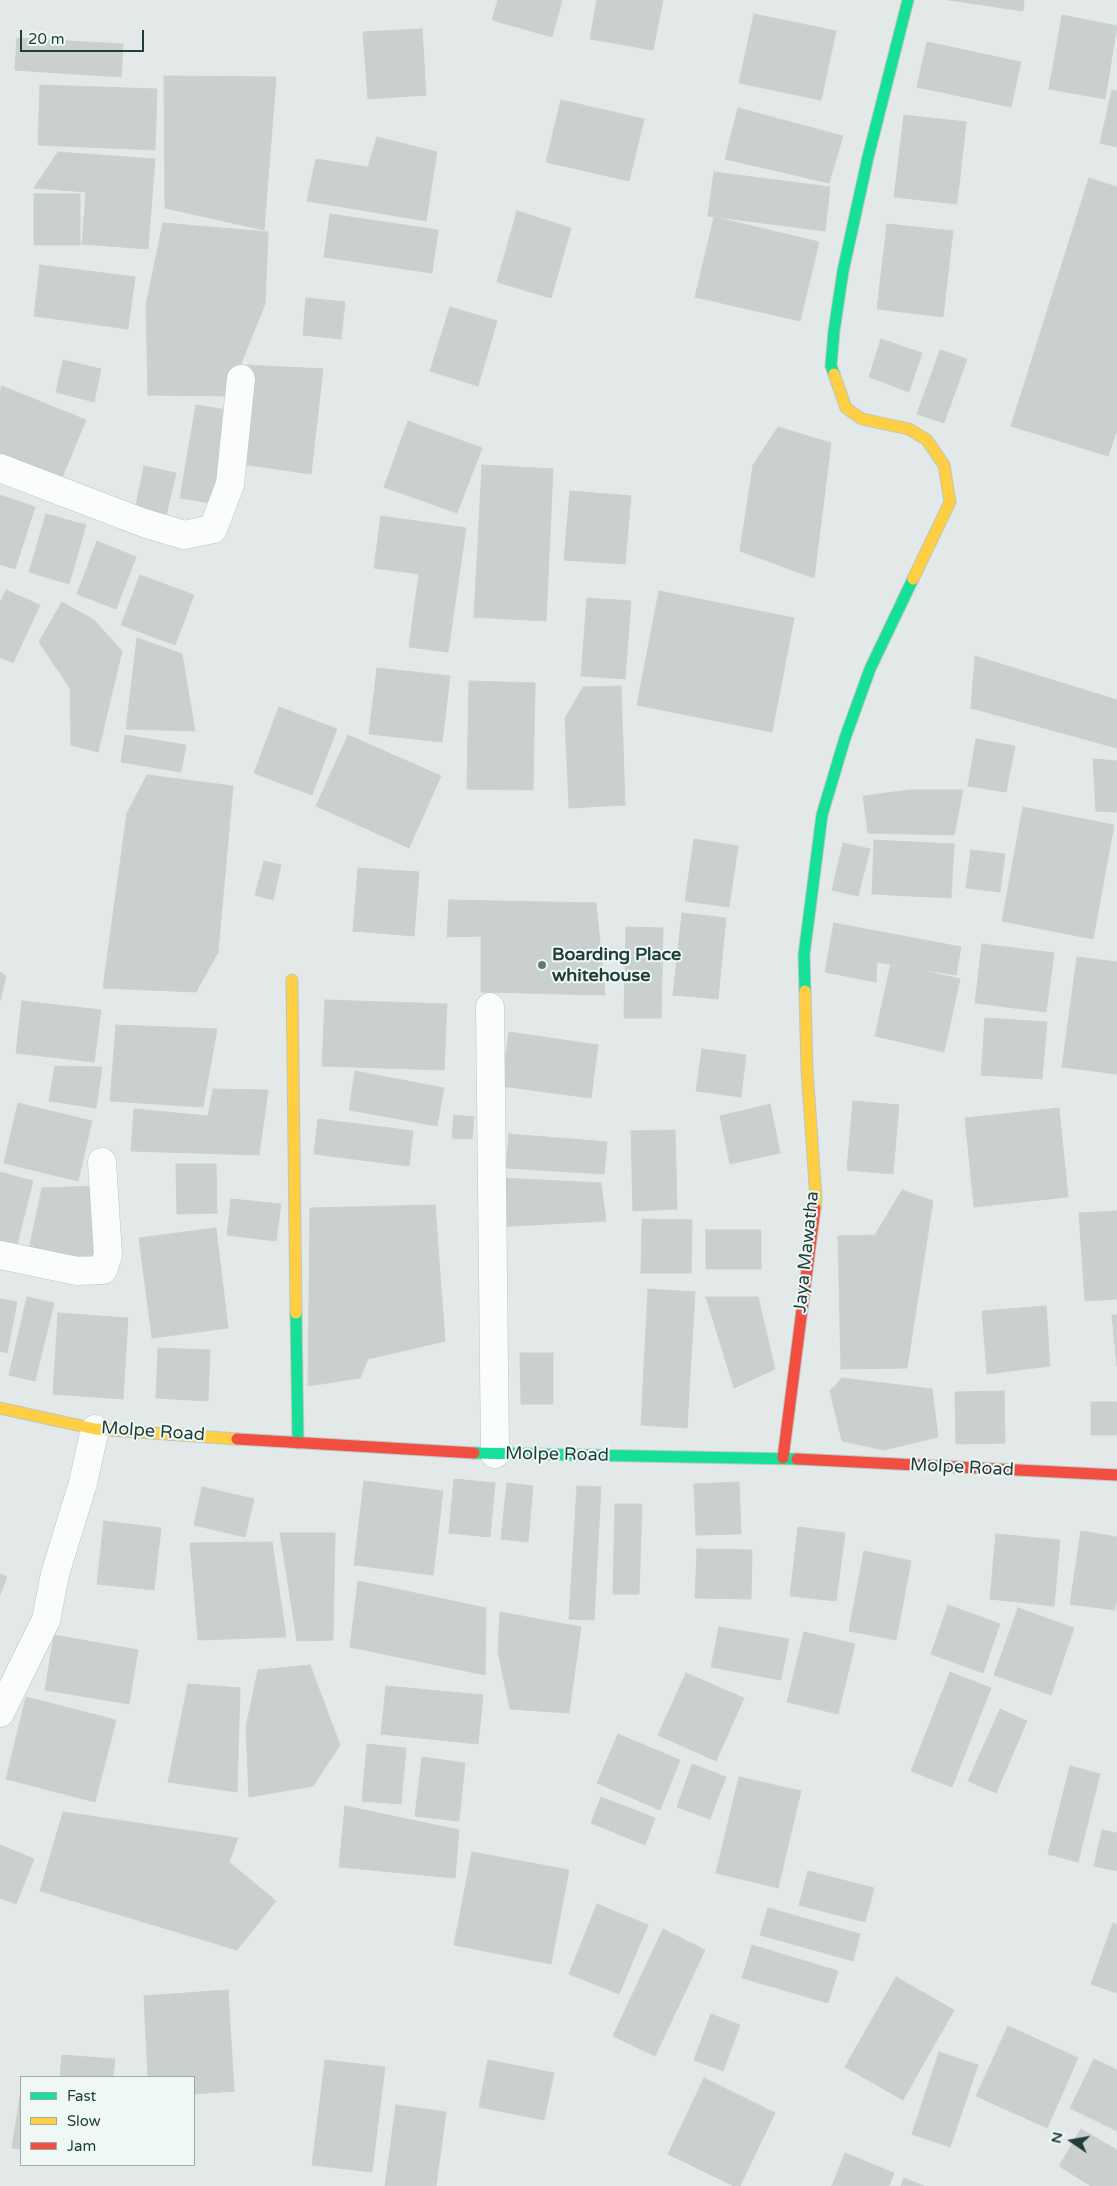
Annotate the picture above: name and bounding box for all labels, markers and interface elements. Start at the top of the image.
scale bar [22,20,146,52]
text: 20 m [28,30,65,48]
place label: Boarding Place whitehouse [552,944,681,986]
marker: Boarding Place whitehouse [536,959,548,971]
street label: Jaya Mawatha [790,1190,824,1314]
street label: Molpe Road [100,1418,206,1446]
street label: Molpe Road [505,1443,609,1467]
street label: Molpe Road [909,1454,1015,1482]
legend [20,2076,195,2166]
text: Fast [67,2087,96,2105]
text: Slow [67,2112,101,2130]
north arrow [1047,2116,1097,2166]
text: N [1047,2131,1066,2145]
text: Jam [67,2137,96,2155]

